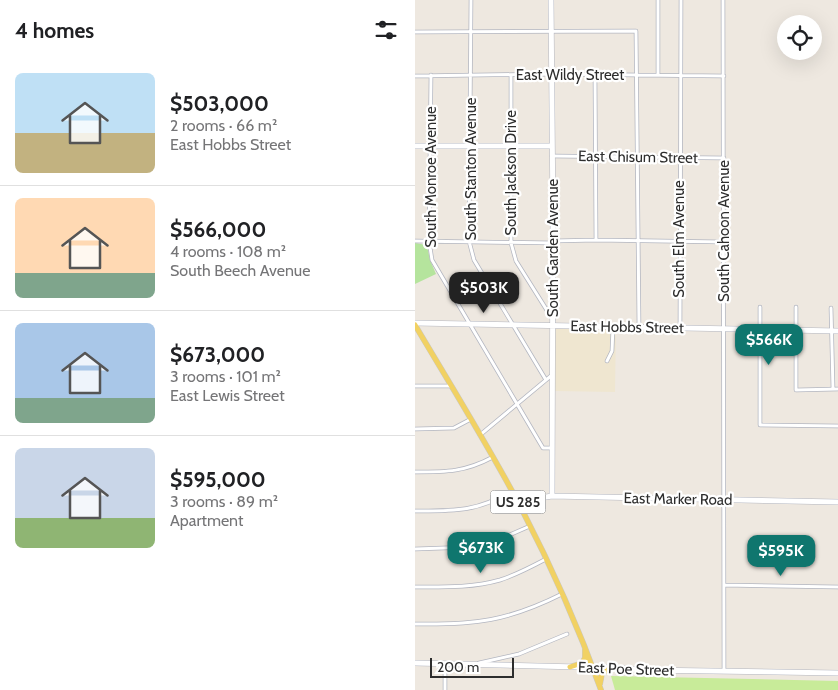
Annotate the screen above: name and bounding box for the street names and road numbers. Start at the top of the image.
street label: East Wildy Street [516,66,624,84]
street label: South Stanton Avenue [462,97,480,241]
street label: South Monroe Avenue [422,106,440,248]
street label: South Jackson Drive [502,110,520,236]
street label: East Chisum Street [578,147,698,167]
street label: South Cahoon Avenue [715,160,733,302]
street label: South Garden Avenue [544,178,562,317]
street label: South Elm Avenue [670,180,688,298]
street label: East Hobbs Street [570,317,684,337]
street label: East Marker Road [623,489,733,509]
road number: US 285 [491,491,545,514]
street label: East Poe Street [578,658,674,680]

